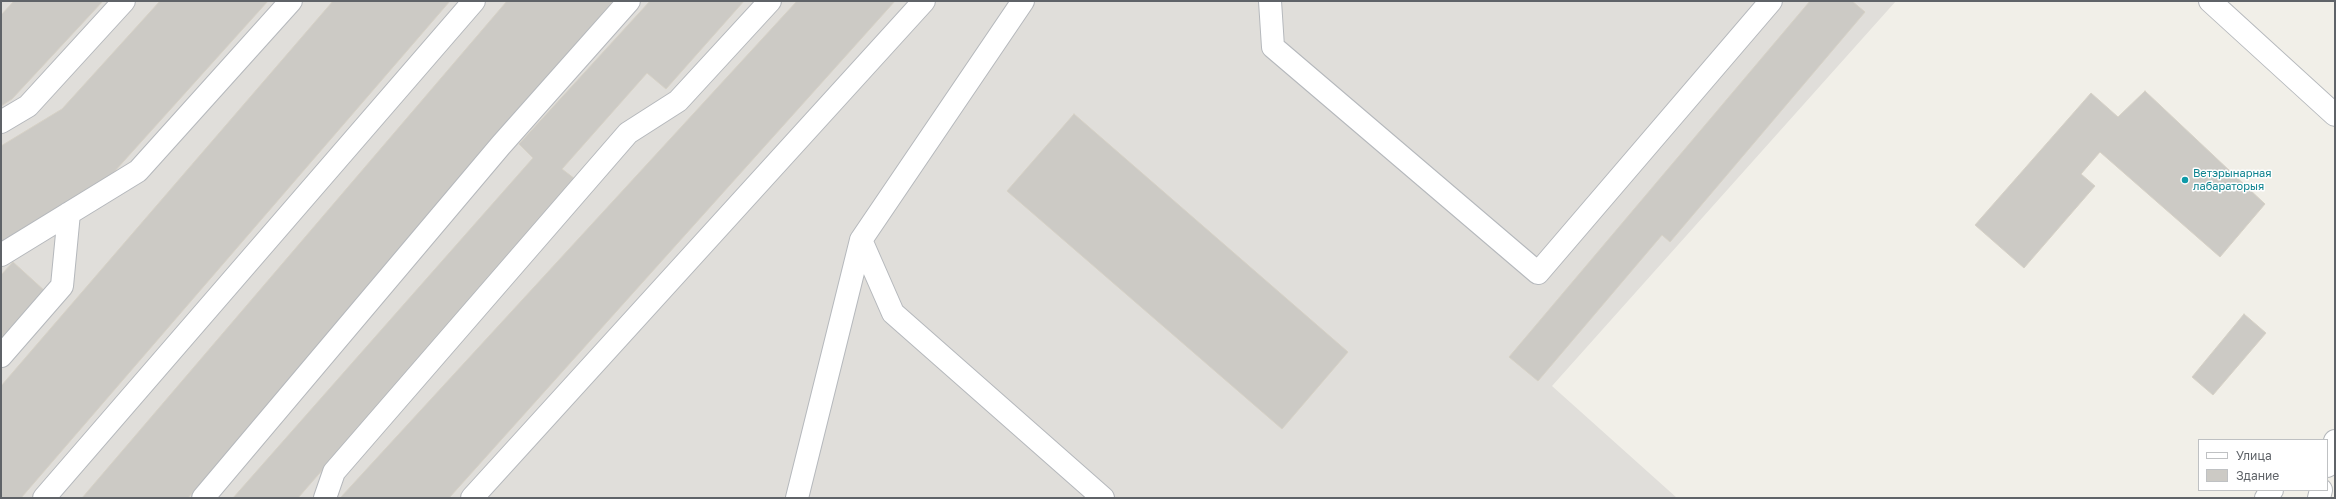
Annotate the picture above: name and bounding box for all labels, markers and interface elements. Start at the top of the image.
place label: Ветэрынарная лабараторыя [2193,167,2272,193]
marker: Ветэрынарная лабараторыя [2180,175,2190,185]
legend [2198,439,2328,491]
text: Улица [2236,448,2272,463]
text: Здание [2236,468,2279,483]

